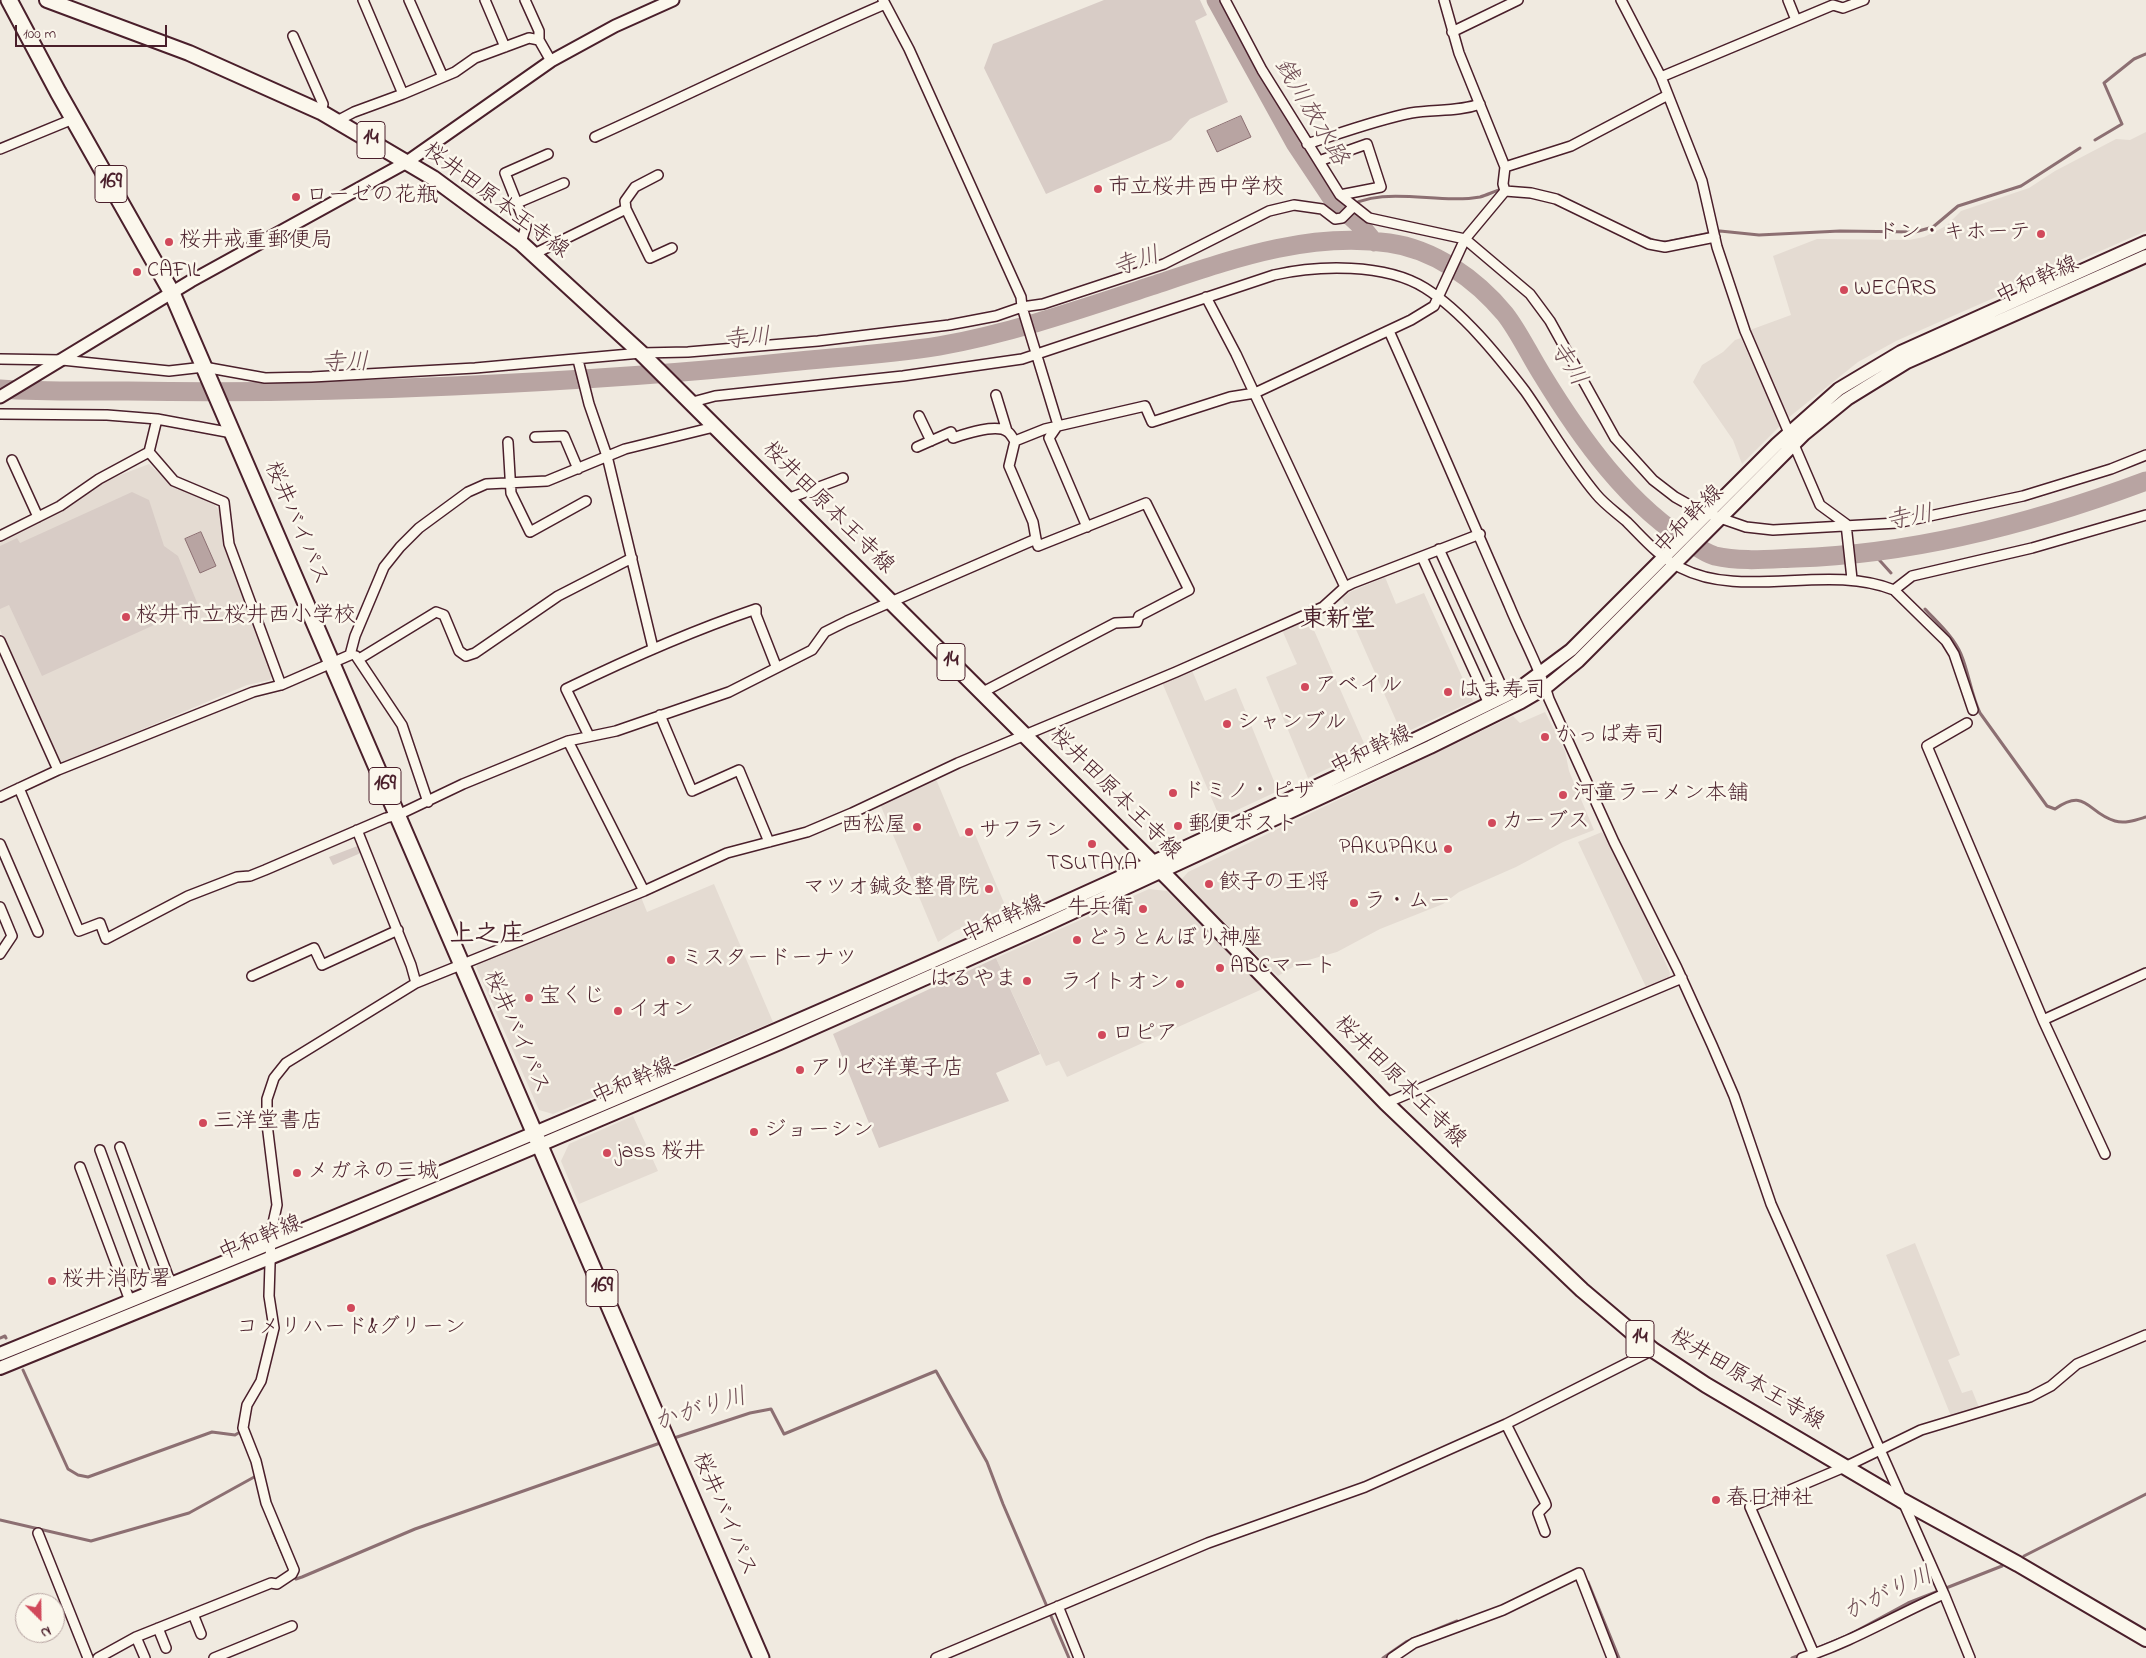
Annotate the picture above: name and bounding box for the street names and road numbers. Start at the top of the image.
road number: 14 [357,122,385,158]
street label: 桜井田原本王寺線 [417,138,573,266]
road number: 169 [95,165,127,202]
street label: 中和幹線 [1992,252,2084,312]
street label: 桜井田原本王寺線 [755,437,899,581]
street label: 桜井バイパス [257,458,333,590]
street label: 中和幹線 [1650,481,1730,561]
road number: 14 [937,644,965,680]
street label: 中和幹線 [1327,721,1417,783]
street label: 桜井田原本王寺線 [1042,723,1186,867]
road number: 169 [369,768,401,804]
street label: 中和幹線 [958,891,1050,951]
street label: 桜井バイパス [476,967,554,1099]
street label: 桜井田原本王寺線 [1327,1011,1471,1155]
street label: 中和幹線 [588,1054,680,1112]
street label: 中和幹線 [215,1211,307,1269]
road number: 169 [586,1270,618,1306]
road number: 14 [1626,1320,1654,1358]
street label: 桜井田原本王寺線 [1664,1324,1828,1438]
street label: 桜井バイパス [685,1449,761,1581]

